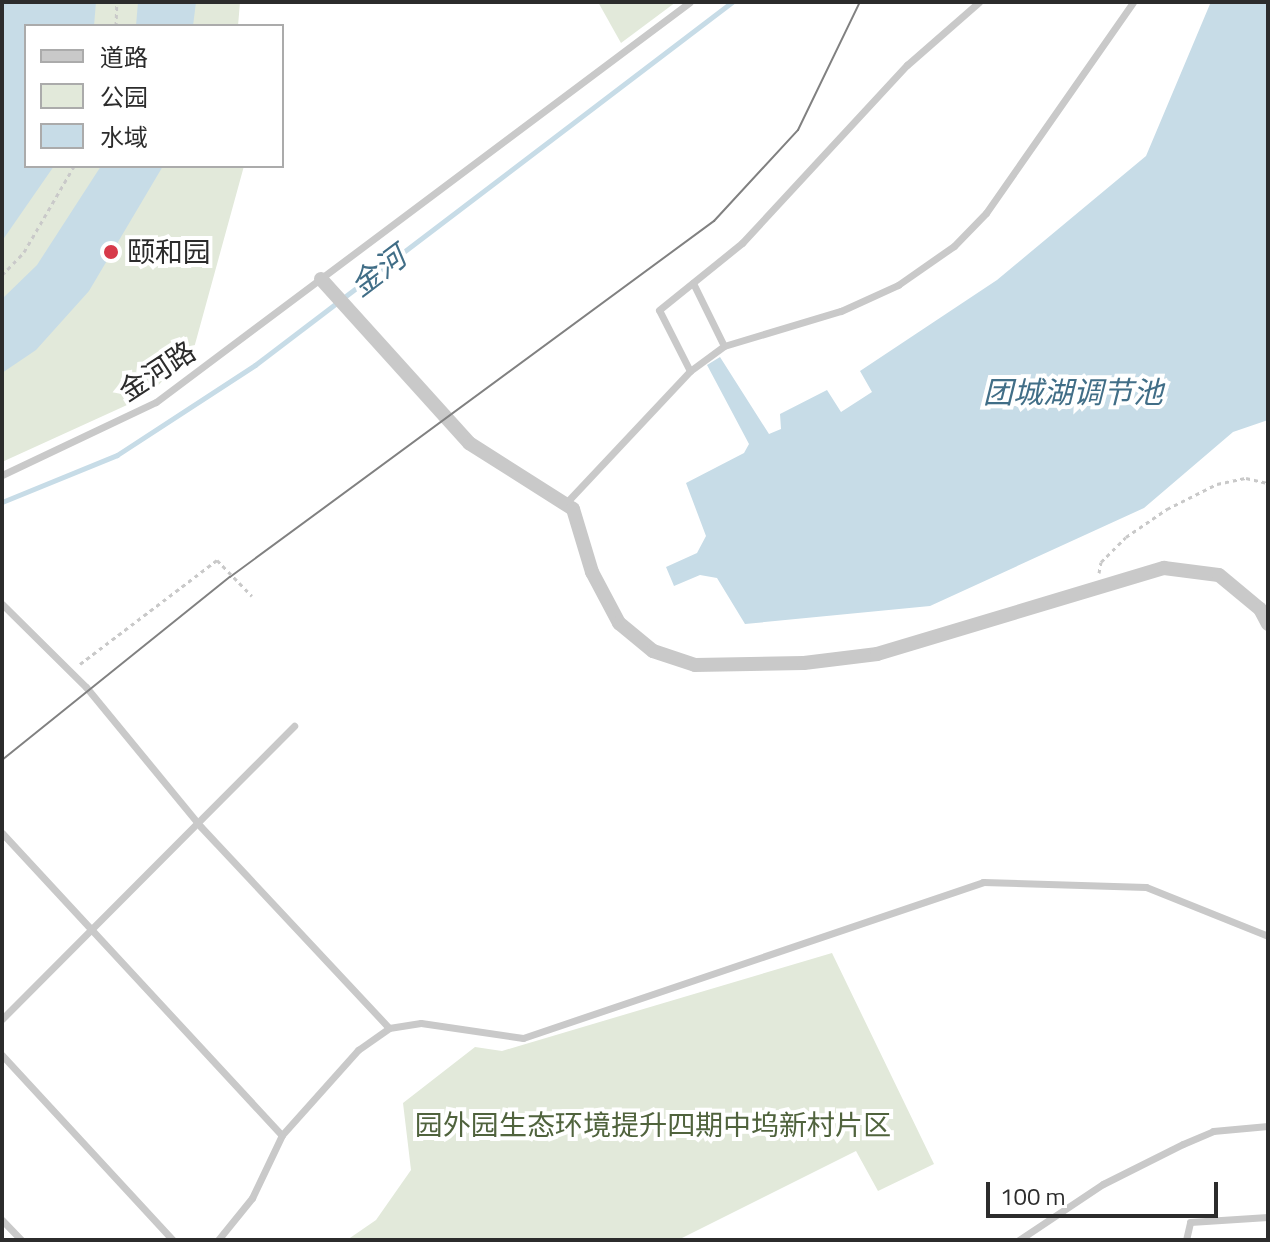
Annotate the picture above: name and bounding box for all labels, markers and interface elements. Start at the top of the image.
legend [24,24,284,168]
text: 道路 [100,39,148,75]
text: 公园 [100,79,148,115]
text: 水域 [100,119,148,155]
place label: 颐和园 [127,235,211,269]
water label: 金河 [343,239,413,303]
marker: 颐和园 [102,243,120,261]
street label: 金河路 [113,334,201,408]
water label: 团城湖调节池 [983,374,1163,410]
park label: 园外园生态环境提升四期中坞新村片区 [415,1108,891,1142]
scale bar [990,1166,1222,1216]
text: 100 m [1000,1178,1066,1214]

